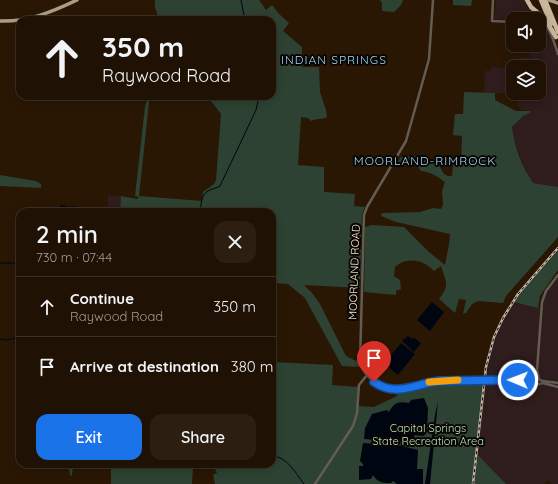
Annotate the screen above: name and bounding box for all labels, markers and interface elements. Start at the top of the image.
map controls [506,12,546,100]
button: sound [506,12,546,52]
text: 350 m [102,29,184,64]
icon: ahead [36,32,88,84]
district label: INDIAN SPRINGS [281,52,387,67]
button: layers [506,60,546,100]
text: Raywood Road [102,64,231,87]
district label: MOORLAND-RIMROCK [354,153,496,168]
text: 2 min [36,219,98,249]
button: close [214,221,256,263]
street label: MOORLAND ROAD [345,224,363,320]
text: 730 m · 07:44 [36,249,112,265]
text: Continue [70,289,134,308]
icon: ahead [36,296,58,318]
text: 350 m [213,297,256,316]
text: Raywood Road [70,308,163,324]
pin [357,341,391,382]
icon: arrive [363,347,385,369]
icon: arrive [36,356,58,378]
text: Arrive at destination [70,357,219,376]
text: 380 m [231,357,274,376]
position arrow [497,359,539,401]
button: Exit [36,414,142,460]
button: Share [150,414,256,460]
park label: Capital Springs State Recreation Area [372,421,484,448]

